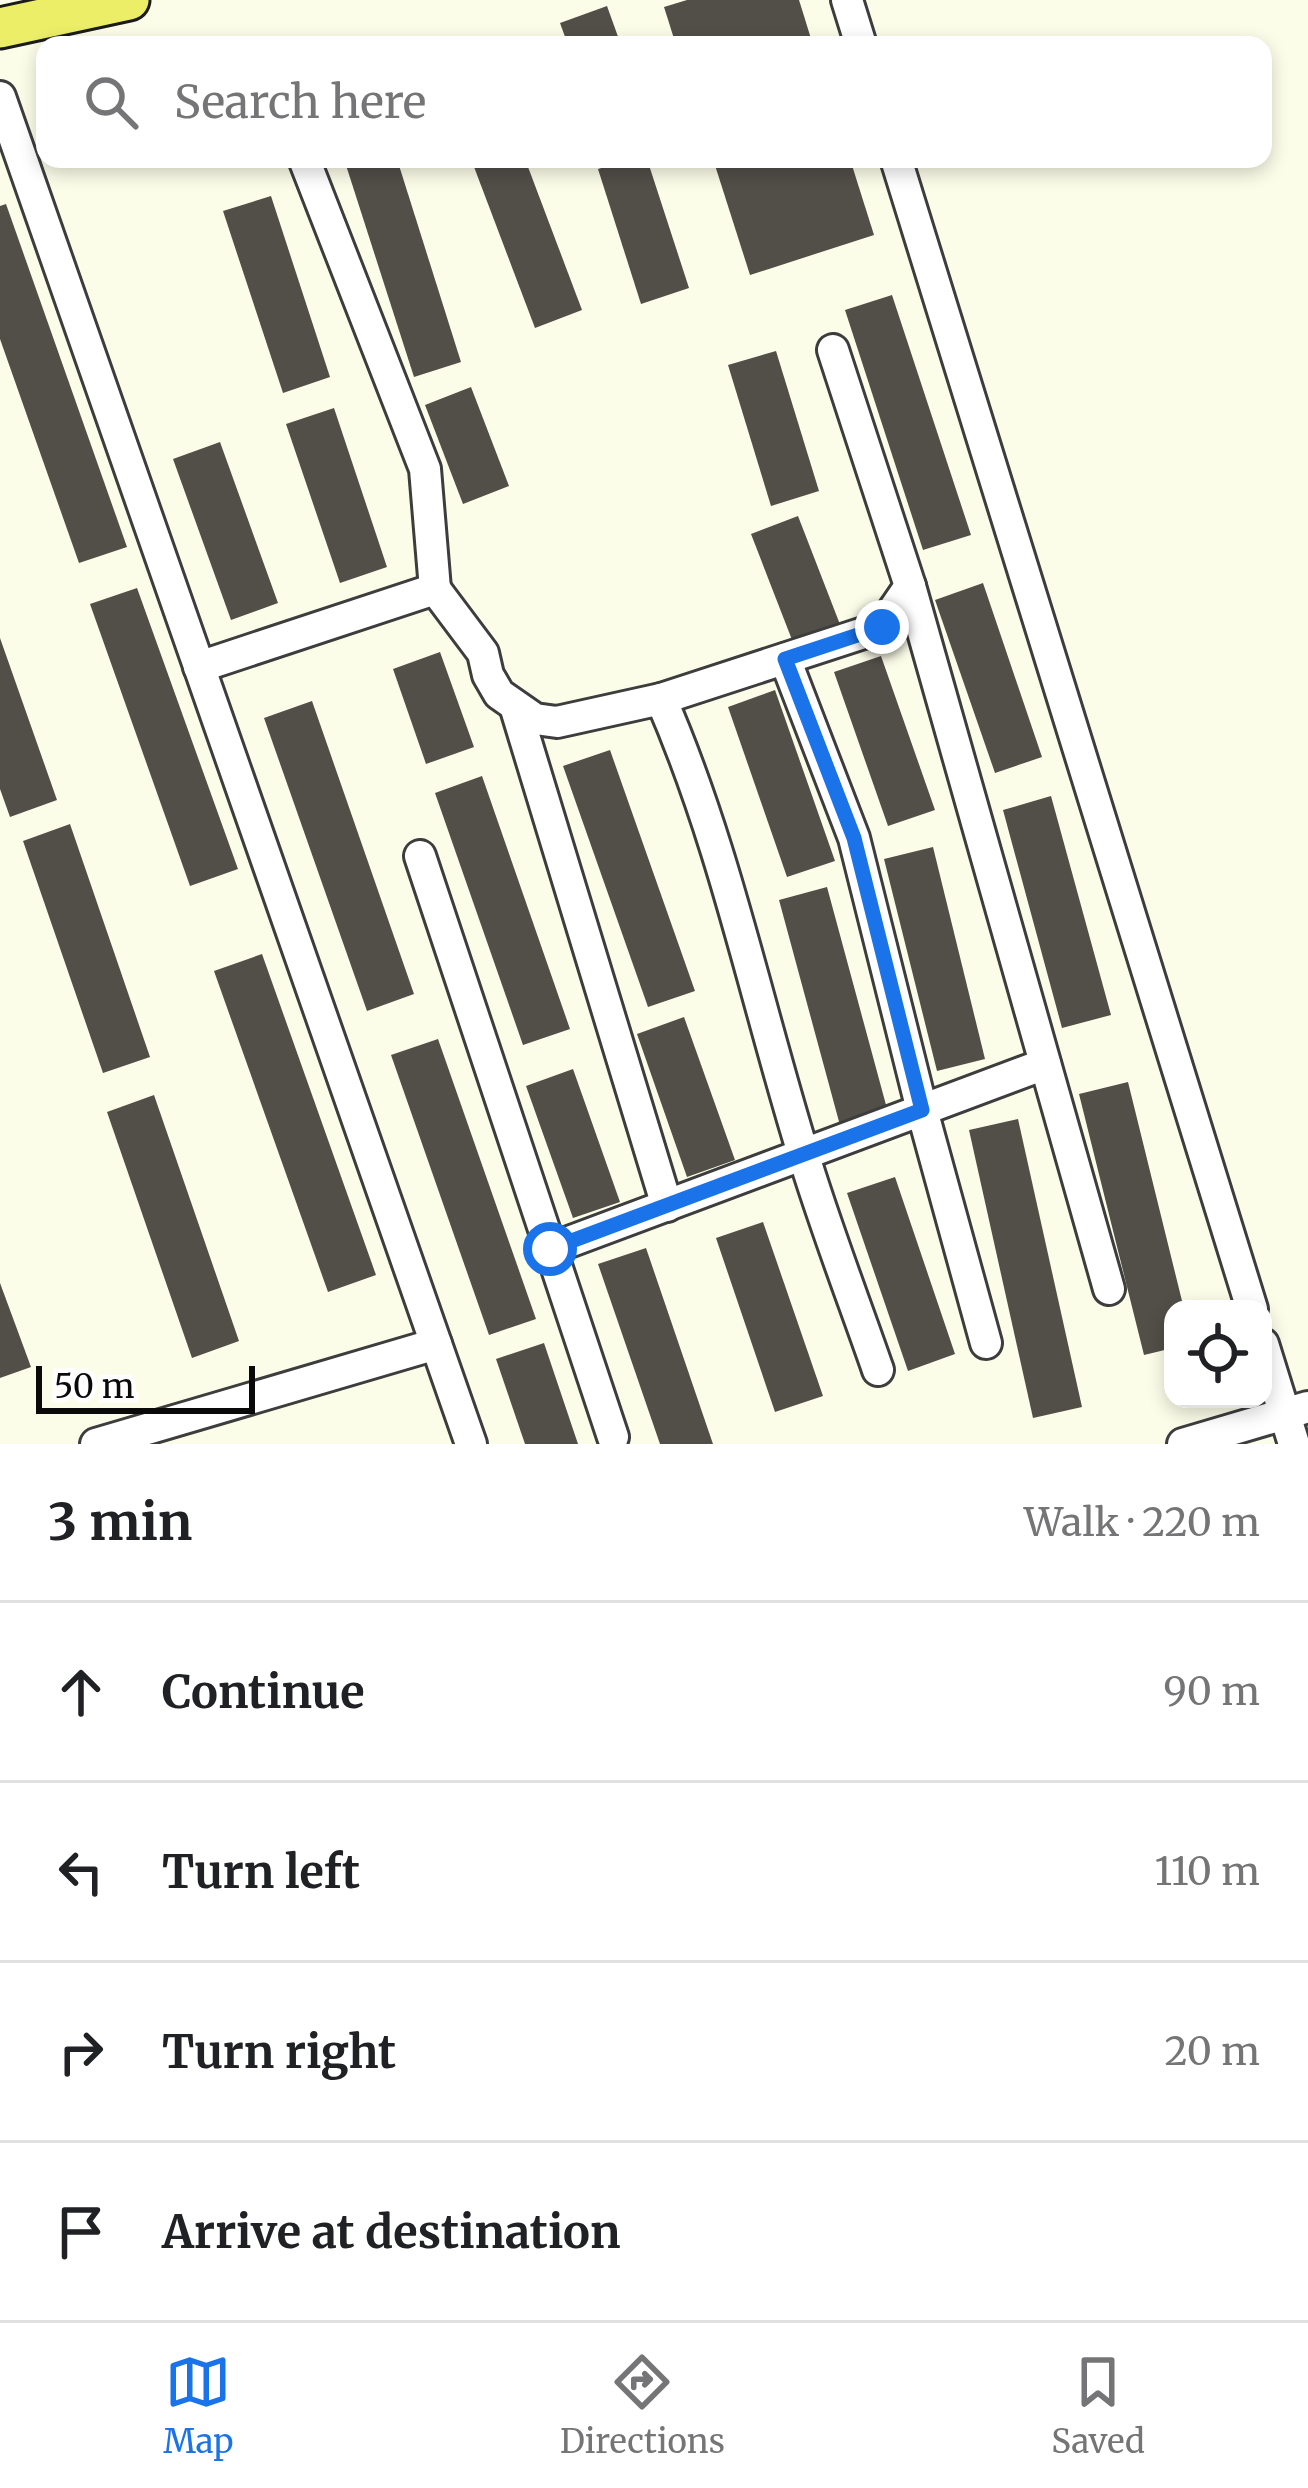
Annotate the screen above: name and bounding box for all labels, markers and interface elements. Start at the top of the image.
search box [36,36,1272,168]
icon: search [78,69,144,135]
text: Search here [174,74,426,130]
route end [855,600,909,654]
route start [523,1222,577,1276]
map controls [1164,1300,1272,1408]
button: locate [1164,1300,1272,1408]
scale bar [36,1360,255,1413]
text: 50 m [54,1366,135,1407]
text: 3 min [48,1490,192,1554]
text: Walk · 220 m [1024,1498,1260,1547]
icon: ahead [48,1659,114,1725]
text: Continue [162,1664,364,1720]
text: 90 m [1163,1667,1260,1716]
icon: left [48,1839,114,1905]
text: Turn left [162,1844,360,1900]
text: 110 m [1155,1847,1260,1896]
icon: right [48,2019,114,2085]
text: Turn right [162,2024,396,2080]
text: 20 m [1165,2027,1260,2076]
icon: arrive [48,2199,114,2265]
text: Arrive at destination [162,2204,620,2260]
tab: Map [163,2349,234,2462]
tab: Directions [560,2349,725,2462]
tab: Saved [1051,2349,1145,2462]

